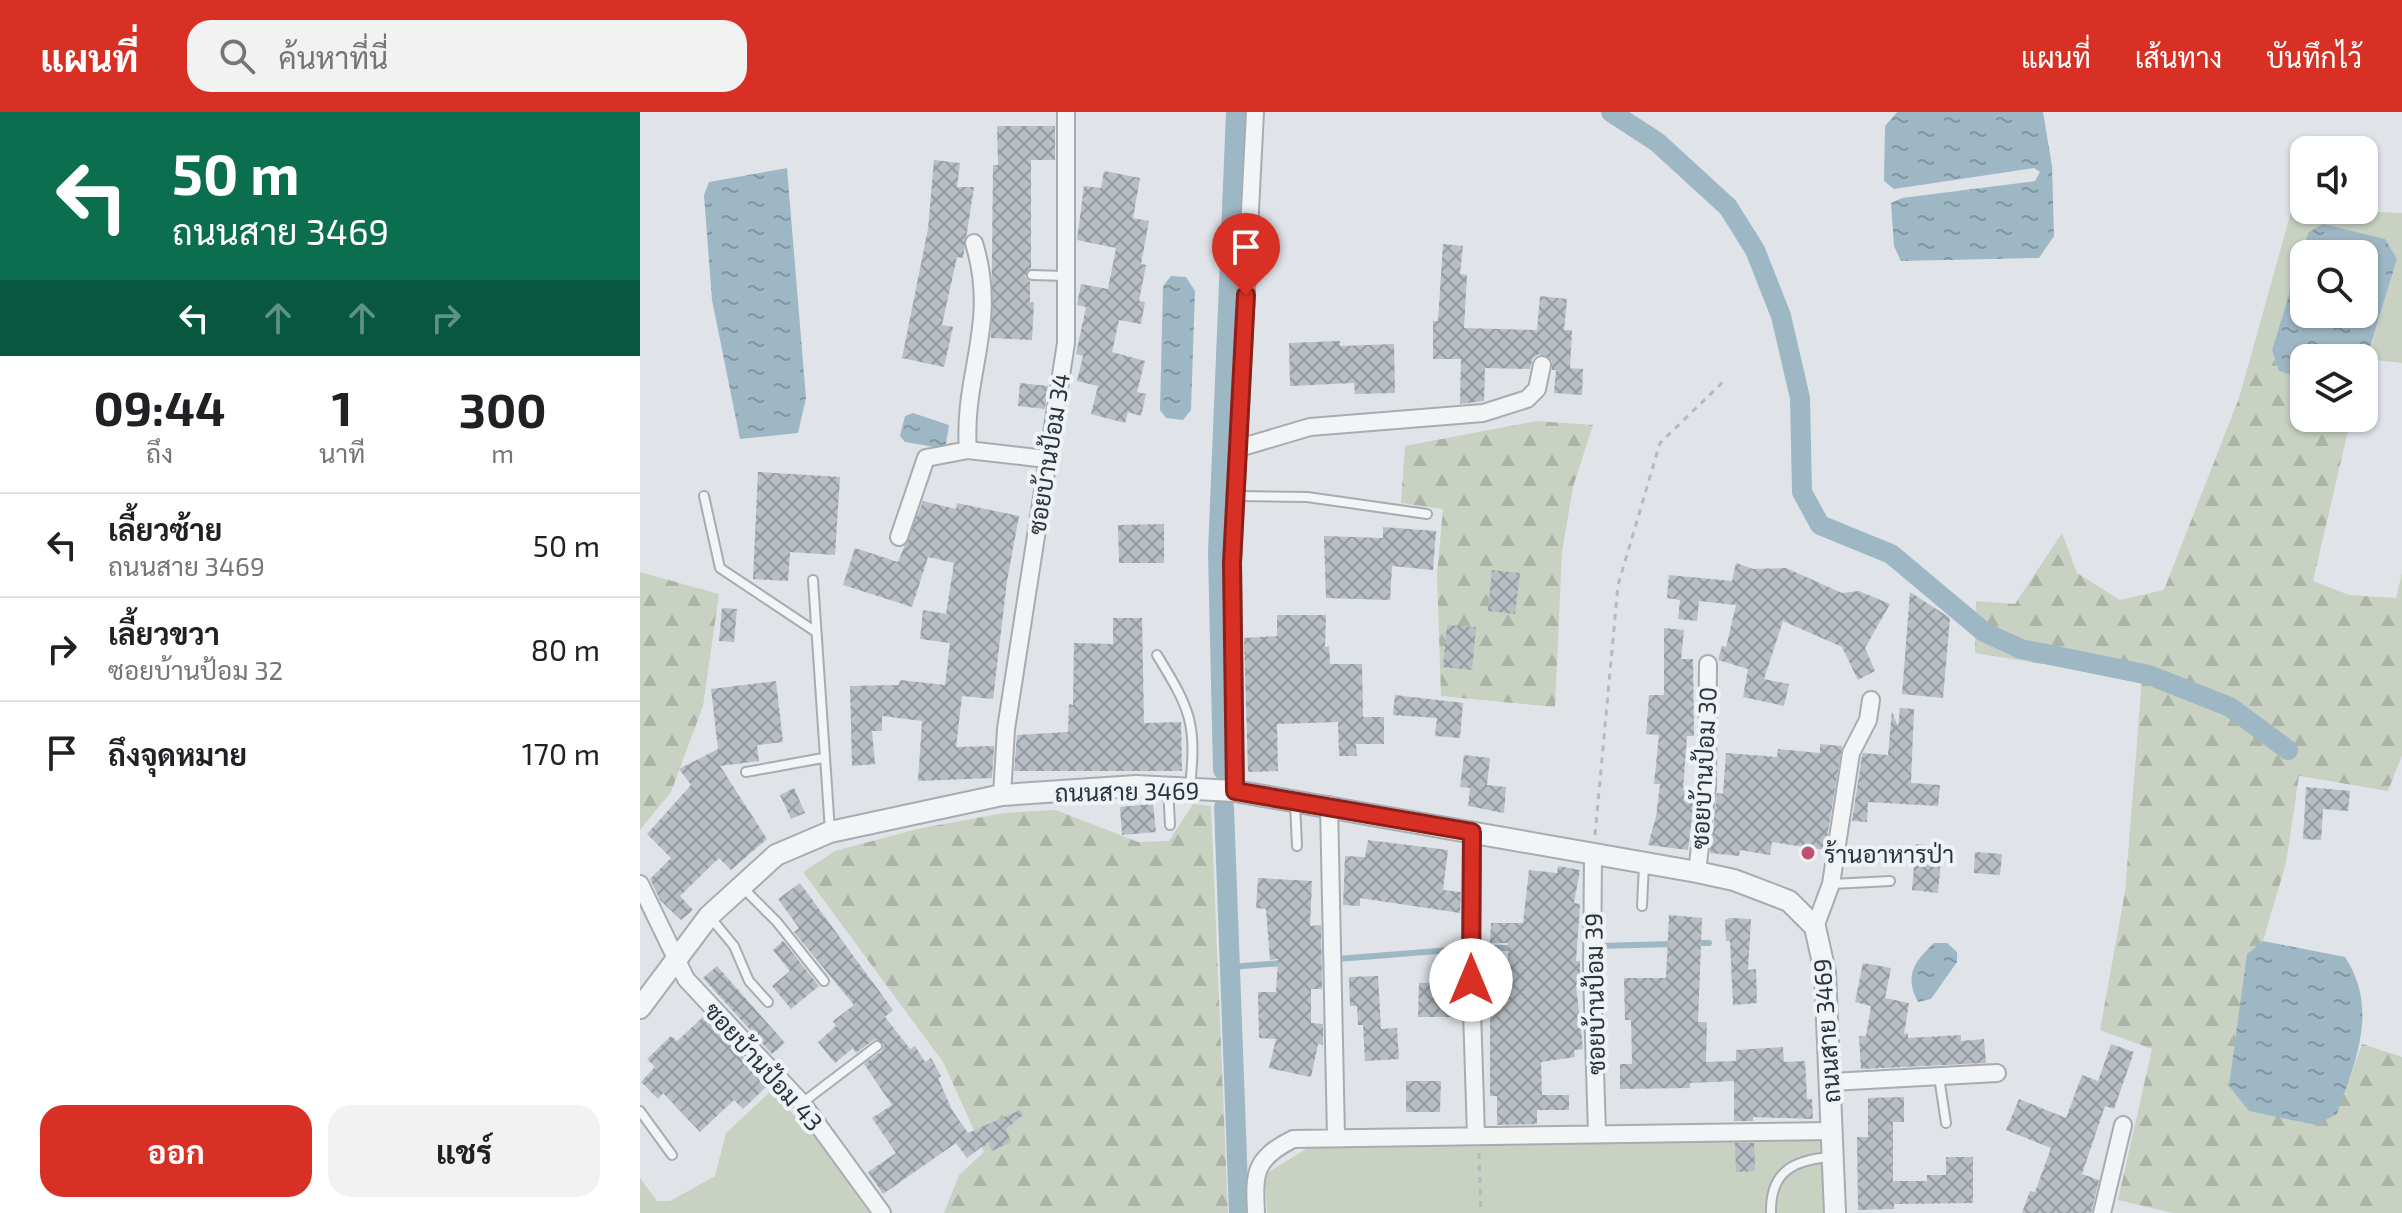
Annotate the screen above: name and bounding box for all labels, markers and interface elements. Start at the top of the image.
search box [187,20,747,92]
text: แผนที่ [40,34,139,80]
icon: search [215,34,259,78]
text: ค้นหาที่นี่ [279,39,388,75]
text: แผนที่ [2021,40,2091,74]
text: เส้นทาง [2135,40,2222,74]
text: บันทึกไว้ [2266,40,2362,74]
map controls [2290,136,2378,432]
button: sound [2290,136,2378,224]
text: 50 m [172,139,300,206]
icon: left [40,144,144,248]
text: ถนนสาย 3469 [172,209,389,252]
pin [1212,213,1280,295]
icon: arrive [1224,225,1268,269]
button: search [2290,240,2378,328]
icon: left [172,296,216,340]
icon: ahead [256,296,300,340]
icon: ahead [340,296,384,340]
icon: right [424,296,468,340]
button: layers [2290,344,2378,432]
street label: ซอยบ้านป้อม 34 [1021,371,1075,537]
text: 09:44 [93,378,226,436]
text: 1 [332,378,353,436]
text: 300 [459,380,547,438]
text: ถึง [146,437,173,468]
text: นาที [319,437,365,468]
text: m [491,437,514,468]
text: เลี้ยวซ้าย [108,511,222,547]
icon: left [40,523,84,567]
text: 50 m [533,527,600,563]
text: ถนนสาย 3469 [108,550,265,581]
text: เลี้ยวขวา [108,615,220,651]
icon: right [40,627,84,671]
text: 80 m [531,631,600,667]
text: ซอยบ้านป้อม 32 [108,654,283,685]
street label: ซอยบ้านป้อม 30 [1684,686,1722,850]
icon: arrive [40,731,84,775]
text: 170 m [522,735,600,771]
text: ถึงจุดหมาย [108,736,247,772]
street label: ถนนสาย 3469 [1054,775,1200,807]
place label: ร้านอาหารป่า [1824,839,1954,868]
marker: ร้านอาหารป่า [1799,844,1817,862]
street label: ซอยบ้านป้อม 39 [1578,913,1610,1075]
position arrow [1429,938,1513,1022]
street label: ถนนสาย 3469 [1806,958,1846,1104]
street label: ซอยบ้านป้อม 43 [699,996,829,1136]
button: ออก [40,1105,312,1197]
button: แชร์ [328,1105,600,1197]

